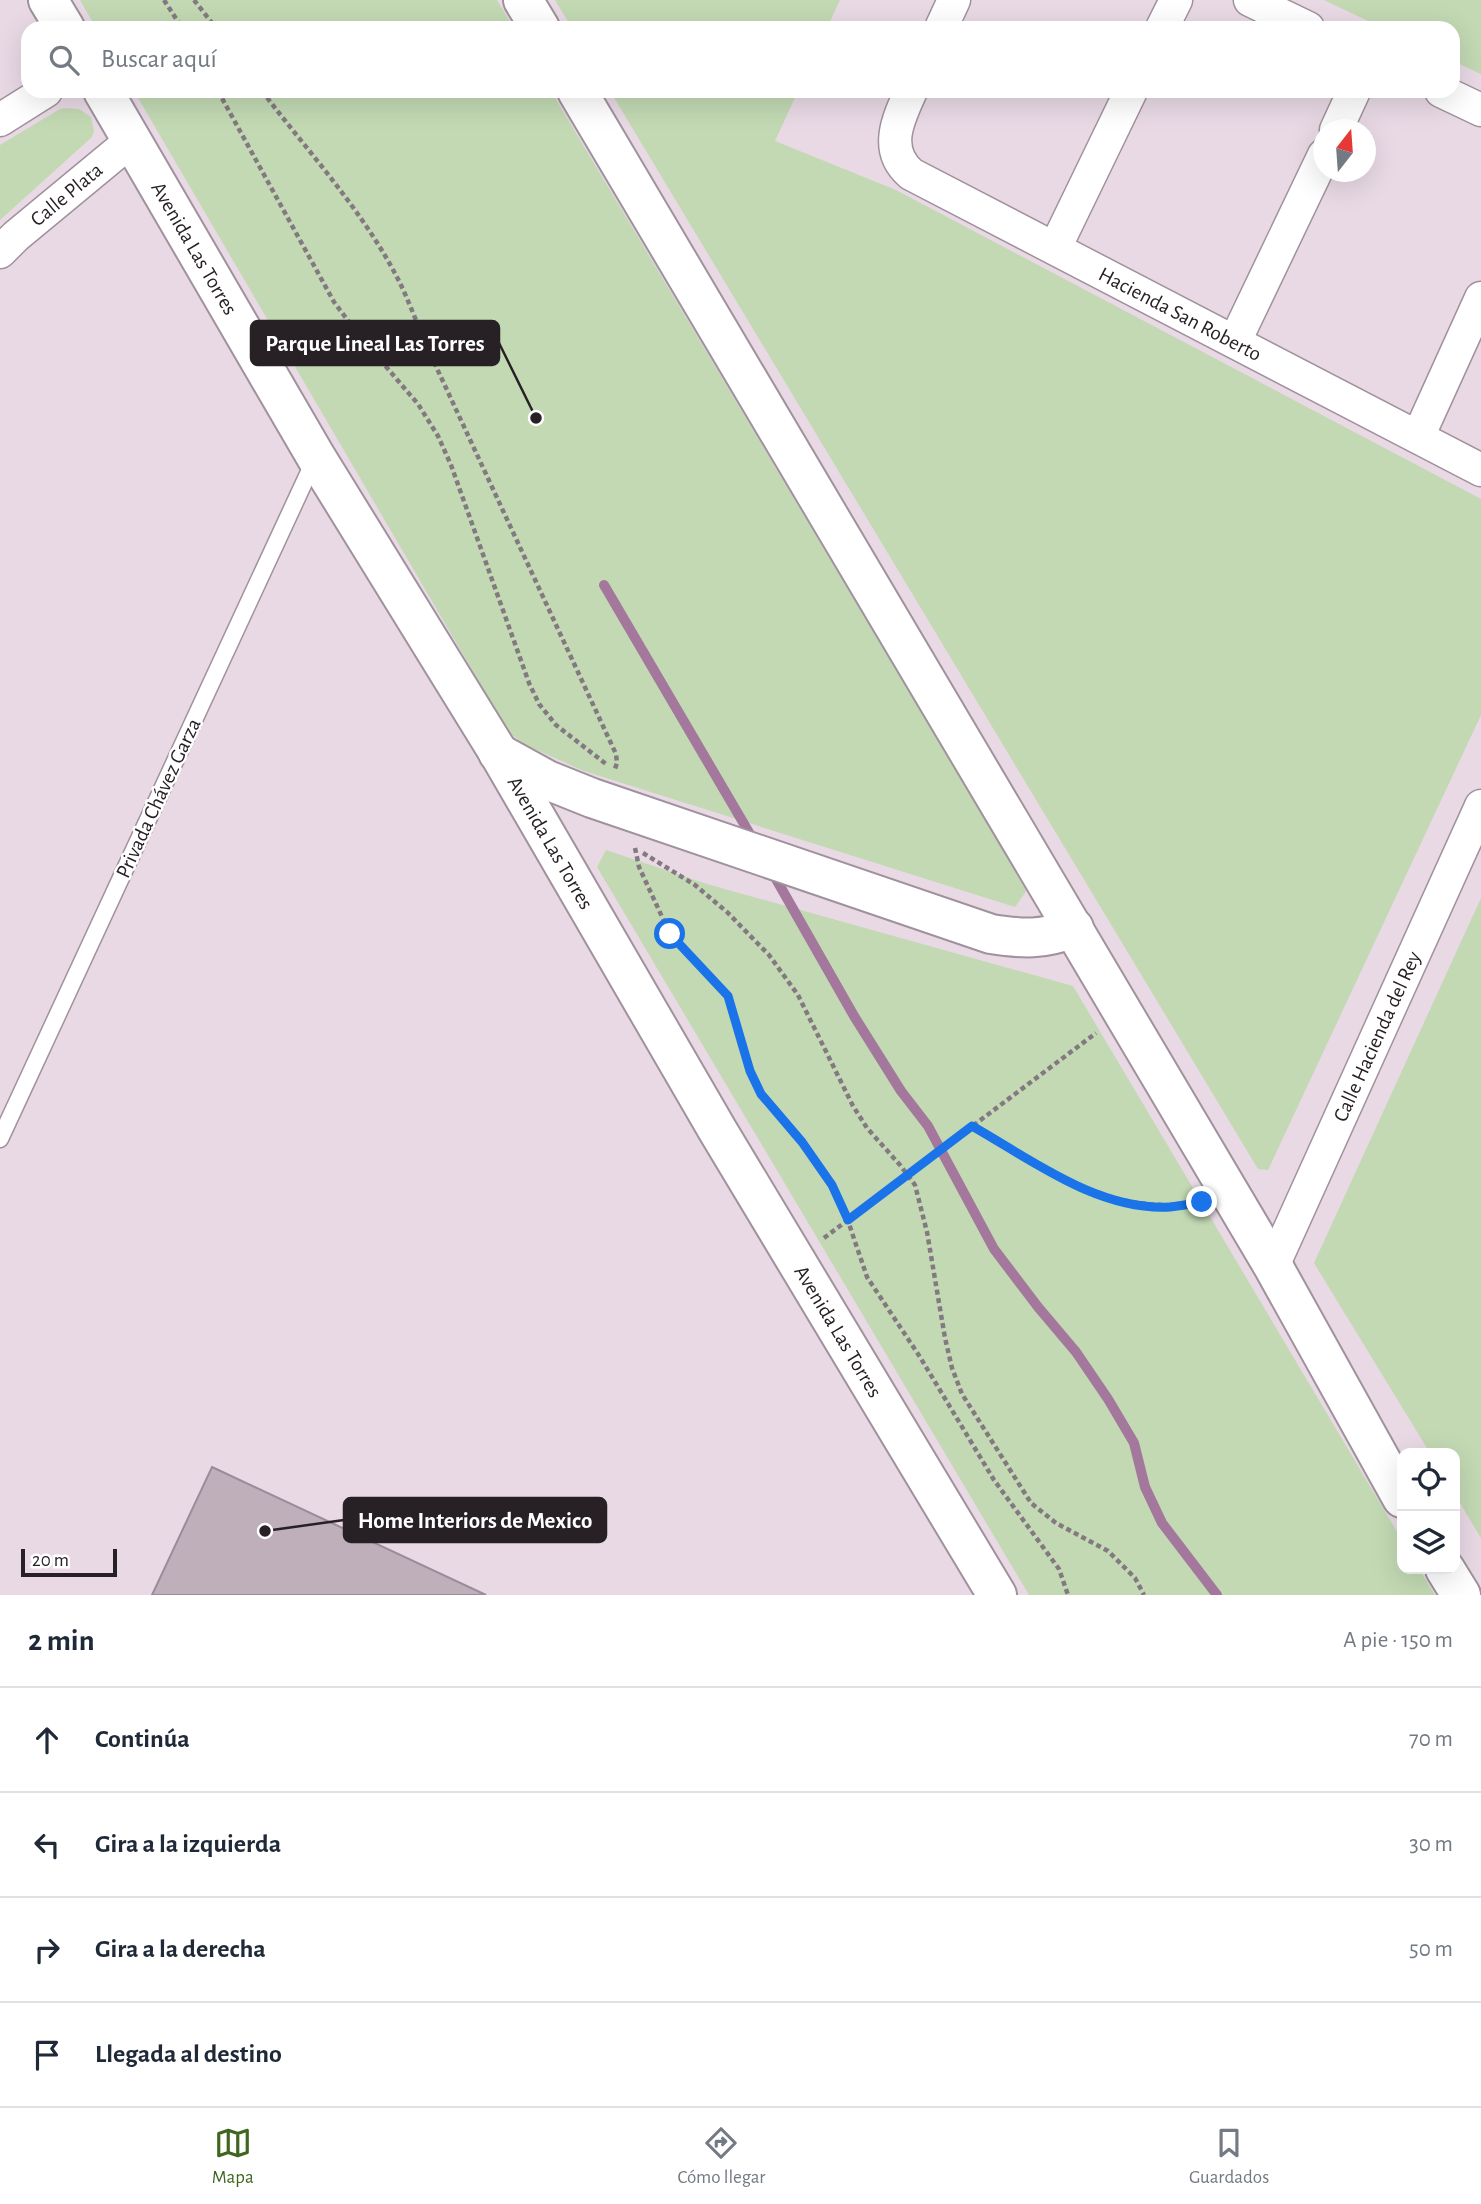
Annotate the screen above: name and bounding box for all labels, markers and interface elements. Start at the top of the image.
search box [21,21,1460,98]
icon: search [45,41,83,79]
text: Buscar aquí [101,46,217,72]
north arrow [1313,119,1376,182]
street label: Calle Plata [27,159,107,230]
street label: Avenida Las Torres [147,179,241,319]
street label: Hacienda San Roberto [1095,263,1265,365]
callout: Parque Lineal Las Torres [251,321,499,365]
text: Parque Lineal Las Torres [265,333,485,356]
street label: Privada Chávez Garza [112,715,205,881]
street label: Avenida Las Torres [504,773,597,913]
route start [654,918,685,949]
street label: Calle Hacienda del Rey [1330,948,1425,1125]
route end [1186,1186,1217,1217]
street label: Avenida Las Torres [790,1262,886,1401]
map controls [1397,1448,1460,1574]
button: locate [1397,1448,1460,1511]
callout: Home Interiors de Mexico [344,1498,606,1542]
text: Home Interiors de Mexico [358,1510,592,1533]
button: layers [1397,1511,1460,1574]
scale bar [21,1546,117,1578]
text: 20 m [32,1551,69,1570]
text: 2 min [28,1626,95,1656]
text: A pie · 150 m [1343,1629,1453,1652]
icon: ahead [28,1721,66,1759]
text: Continúa [95,1726,190,1752]
text: 70 m [1409,1728,1453,1751]
icon: left [28,1826,66,1864]
text: Gira a la izquierda [95,1831,281,1857]
text: 30 m [1409,1833,1453,1856]
icon: right [28,1931,66,1969]
text: Gira a la derecha [95,1936,266,1962]
text: 50 m [1409,1938,1453,1961]
icon: arrive [28,2036,66,2074]
text: Llegada al destino [95,2041,282,2067]
tab: Mapa [212,2124,254,2189]
tab: Cómo llegar [677,2124,765,2189]
tab: Guardados [1189,2124,1269,2189]

